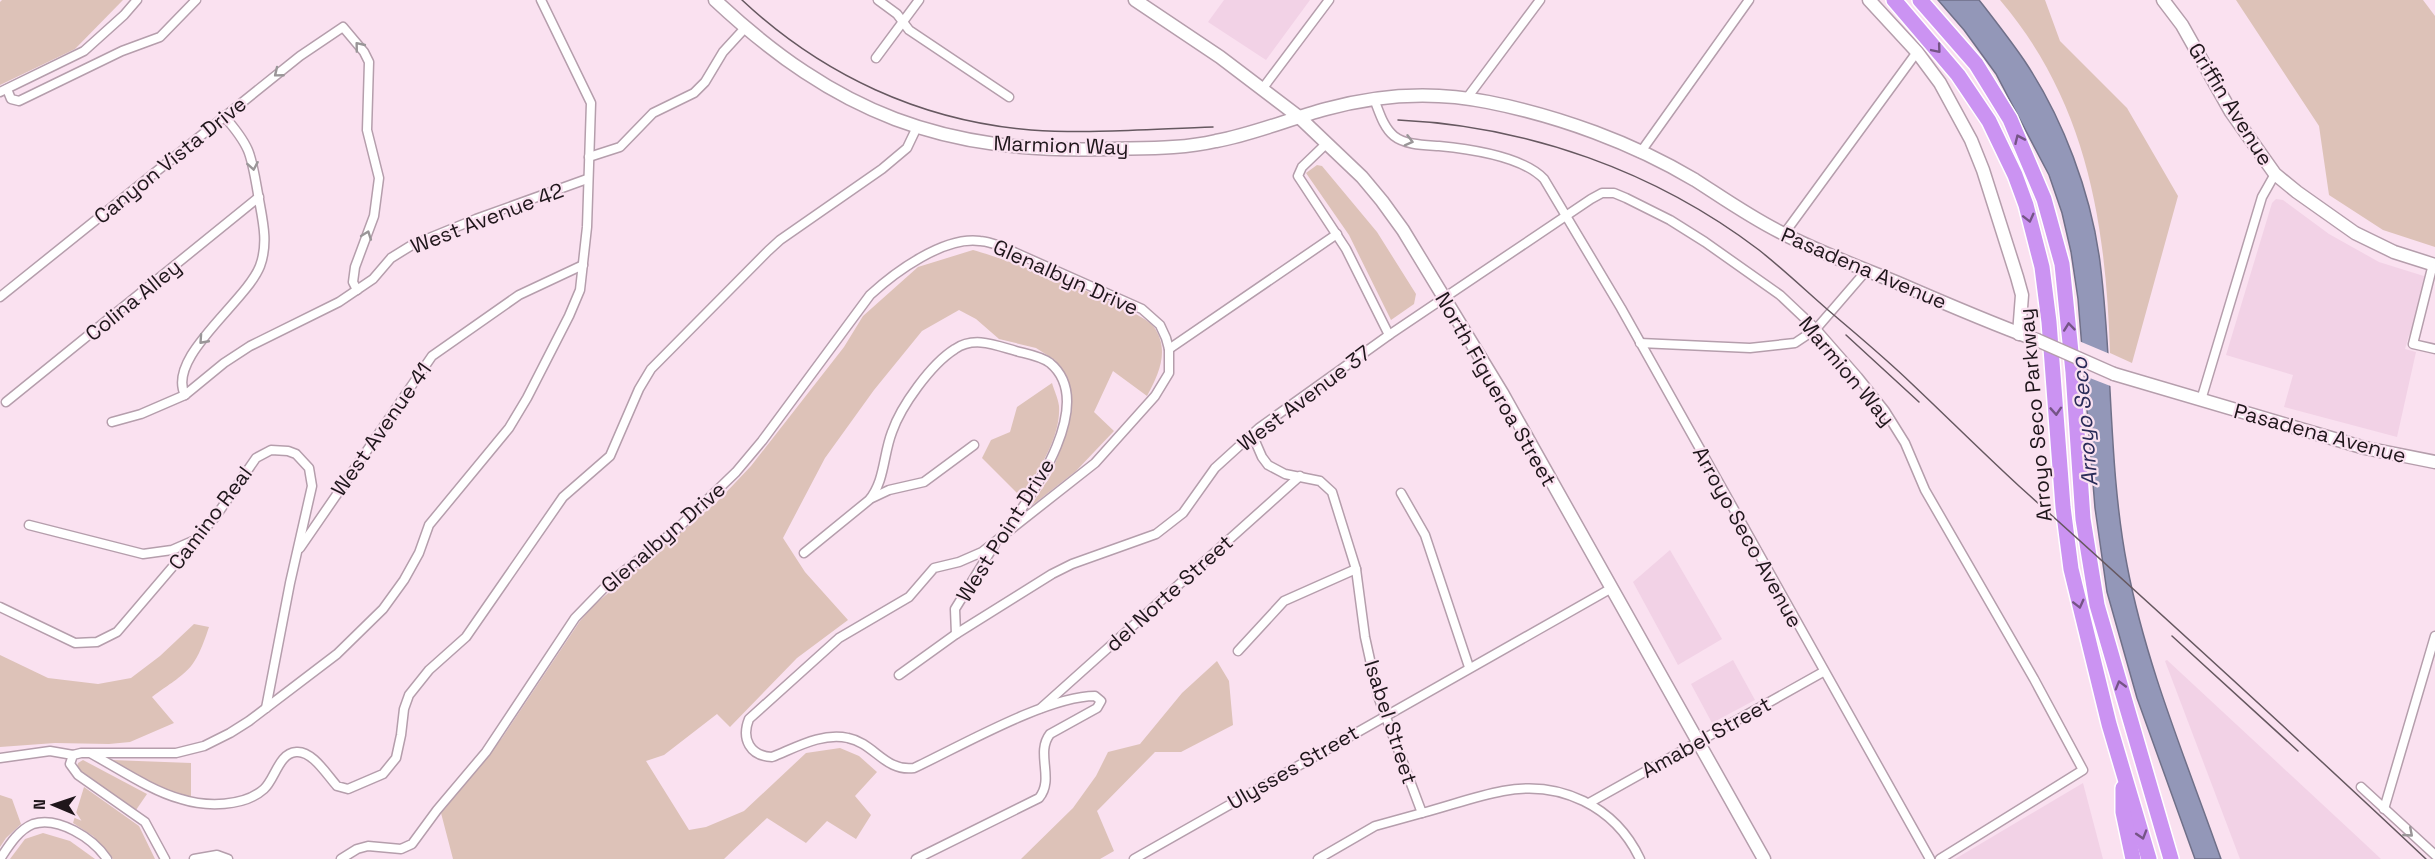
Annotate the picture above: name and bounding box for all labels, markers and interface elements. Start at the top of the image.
street label: Griffin Avenue [2183,38,2279,170]
one-way arrow [355,42,366,53]
one-way arrow [1929,42,1940,53]
one-way arrow [274,65,285,76]
street label: Canyon Vista Drive [88,90,252,230]
street label: Marmion Way [993,129,1129,161]
one-way arrow [1404,134,1414,147]
one-way arrow [2014,135,2026,146]
one-way arrow [246,160,259,170]
street label: West Avenue 42 [407,176,567,260]
one-way arrow [2022,213,2035,223]
street label: Pasadena Avenue [1777,221,1951,315]
one-way arrow [360,230,372,241]
street label: Glenalbyn Drive [989,233,1143,321]
street label: Colina Alley [80,253,186,347]
street label: North Figueroa Street [1429,287,1563,491]
street label: Arroyo Seco Parkway [2012,307,2058,523]
street label: Marmion Way [1793,311,1901,431]
one-way arrow [2063,322,2076,331]
one-way arrow [199,333,210,343]
street label: West Avenue 37 [1232,339,1376,457]
water label: Arroyo Seco [2064,355,2104,488]
street label: West Avenue 41 [325,357,437,501]
street label: Pasadena Avenue [2231,397,2409,469]
one-way arrow [2049,407,2062,416]
street label: Arroyo Seco Avenue [1687,442,1809,632]
street label: West Point Drive [950,453,1060,607]
street label: Camino Real [162,461,258,575]
street label: Glenalbyn Drive [595,475,731,599]
street label: del Norte Street [1100,529,1238,657]
one-way arrow [2072,599,2085,609]
street label: Isabel Street [1358,657,1424,787]
one-way arrow [2114,680,2127,690]
street label: Amabel Street [1636,690,1776,784]
street label: Ulysses Street [1223,719,1363,815]
north arrow [24,775,84,835]
text: N [29,799,50,810]
one-way arrow [2402,825,2413,836]
one-way arrow [2135,829,2147,840]

